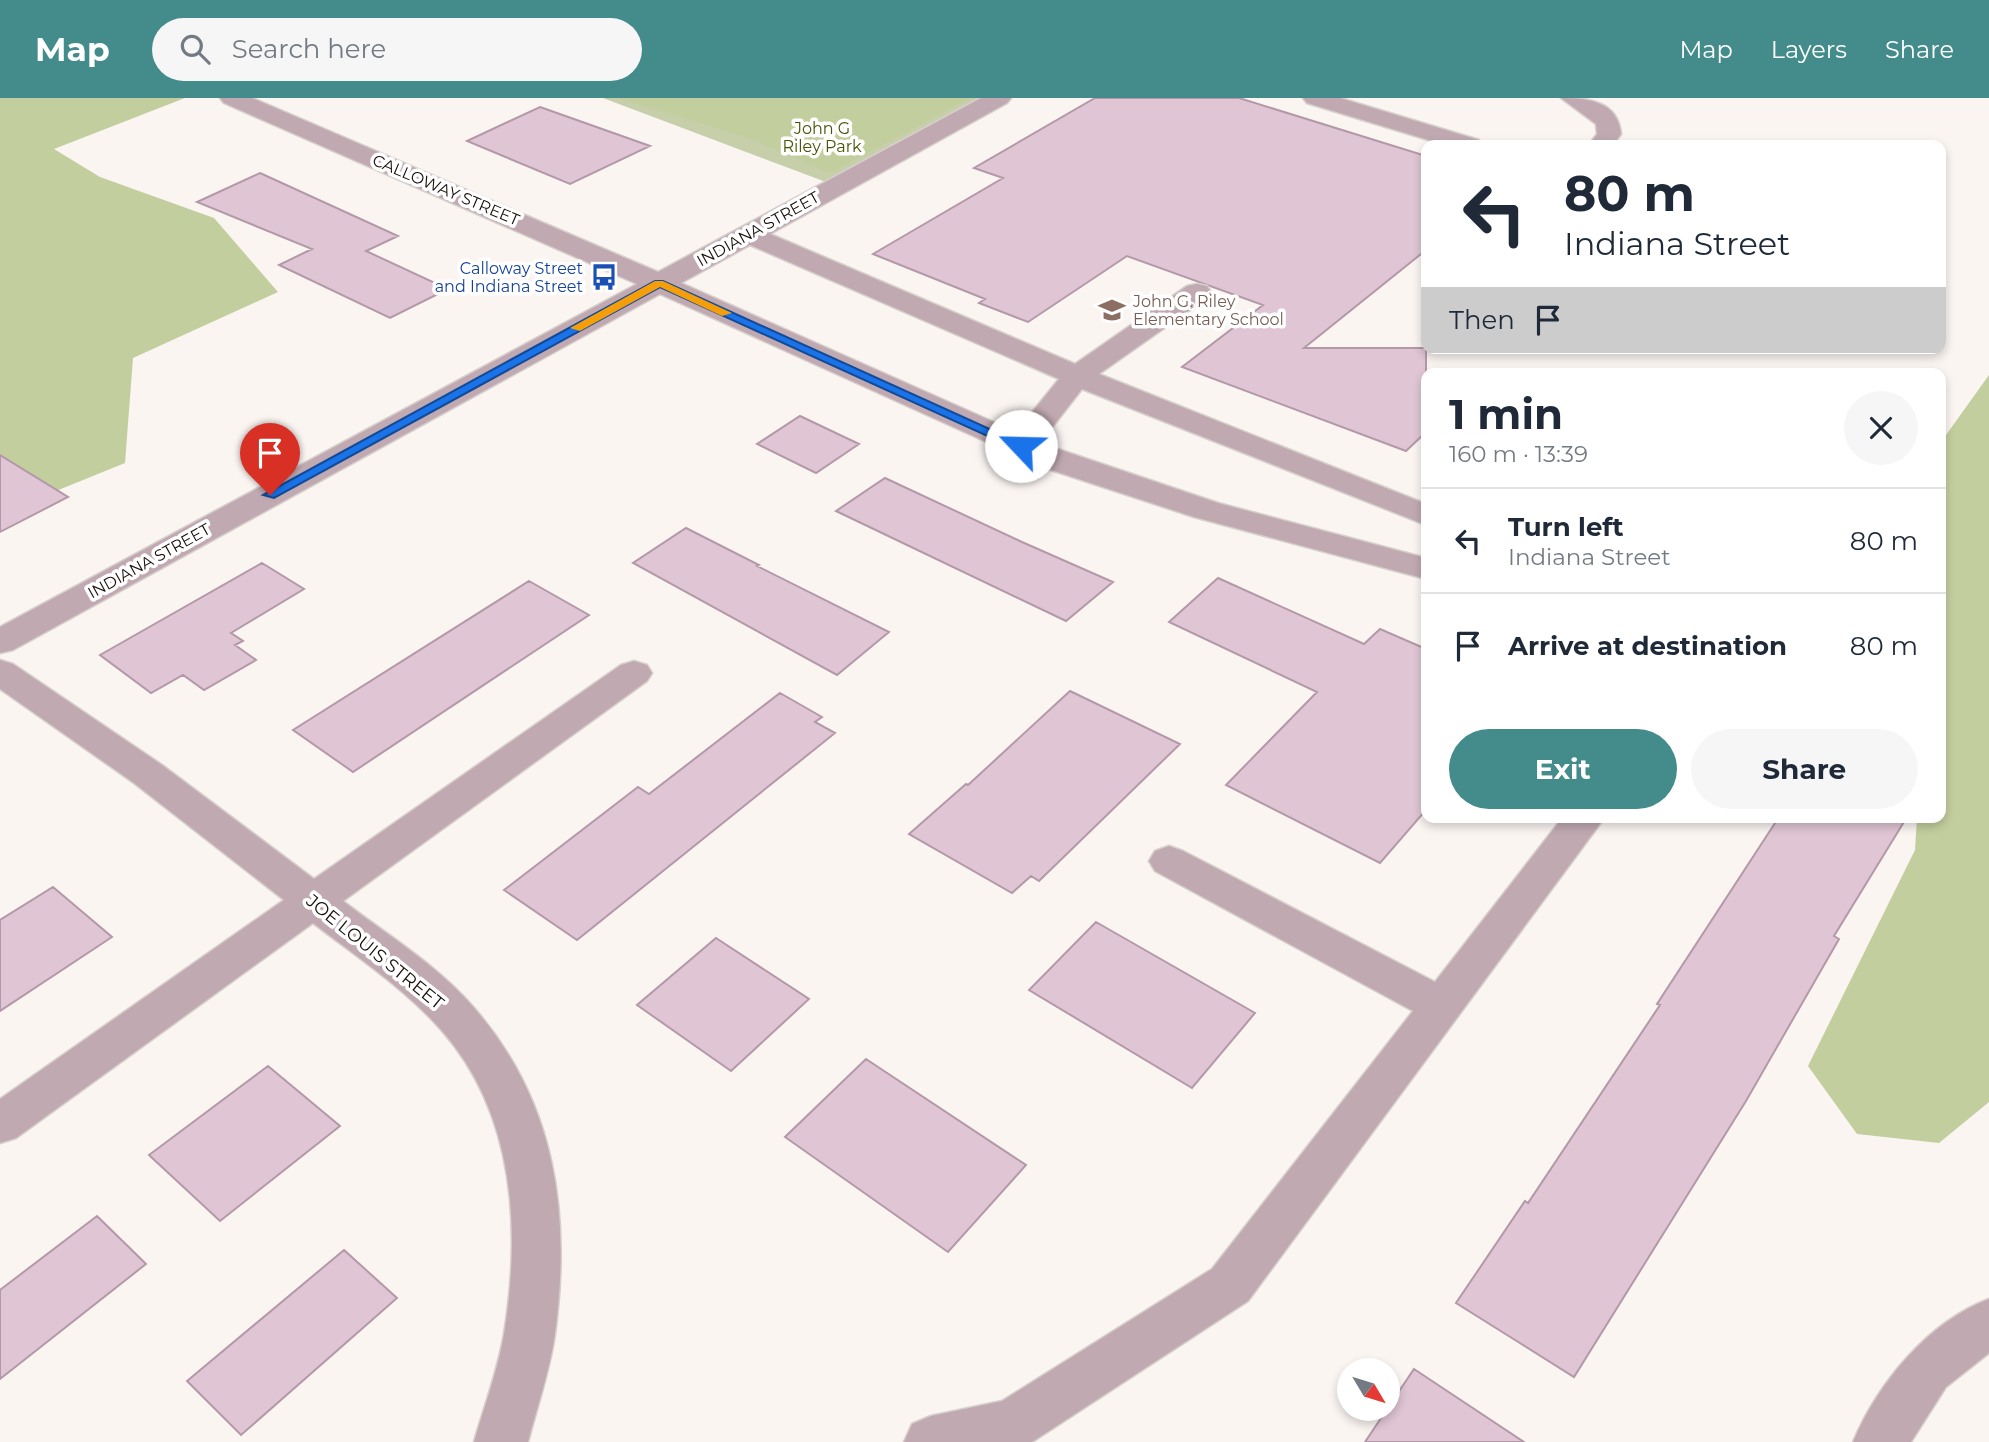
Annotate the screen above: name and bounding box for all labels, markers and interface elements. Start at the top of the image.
search box [152,18,642,81]
text: Map [35,29,110,69]
icon: search [176,30,214,68]
text: Search here [232,33,386,65]
text: Map [1679,35,1733,64]
text: Layers [1771,35,1847,64]
text: Share [1885,35,1954,64]
park label: John G Riley Park [782,119,862,156]
street label: CALLOWAY STREET [370,150,523,230]
text: 80 m [1564,164,1695,223]
icon: left [1449,168,1540,259]
street label: INDIANA STREET [693,187,823,271]
text: Indiana Street [1564,224,1790,263]
place label: Calloway Street and Indiana Street [435,259,584,296]
bus stop icon: Calloway Street and Indiana Street [589,262,619,292]
place label: John G. Riley Elementary School [1132,292,1284,329]
school or university icon: John G. Riley Elementary School [1097,295,1127,325]
icon: arrive [1529,301,1567,339]
text: Then [1449,304,1515,336]
text: 1 min [1449,388,1563,440]
button: close [1844,391,1918,465]
position arrow [984,409,1058,483]
pin [240,423,300,495]
icon: arrive [251,434,289,472]
text: 160 m · 13:39 [1449,440,1588,468]
text: Turn left [1508,511,1624,543]
street label: INDIANA STREET [84,519,214,603]
icon: left [1449,522,1487,560]
text: 80 m [1850,525,1918,557]
text: Indiana Street [1508,543,1671,571]
icon: arrive [1449,627,1487,665]
text: Arrive at destination [1508,630,1787,662]
text: 80 m [1850,630,1918,662]
button: Exit [1449,729,1677,809]
button: Share [1691,729,1918,809]
street label: JOE LOUIS STREET [301,889,449,1015]
north arrow [1337,1358,1400,1421]
map controls [1337,1358,1400,1421]

